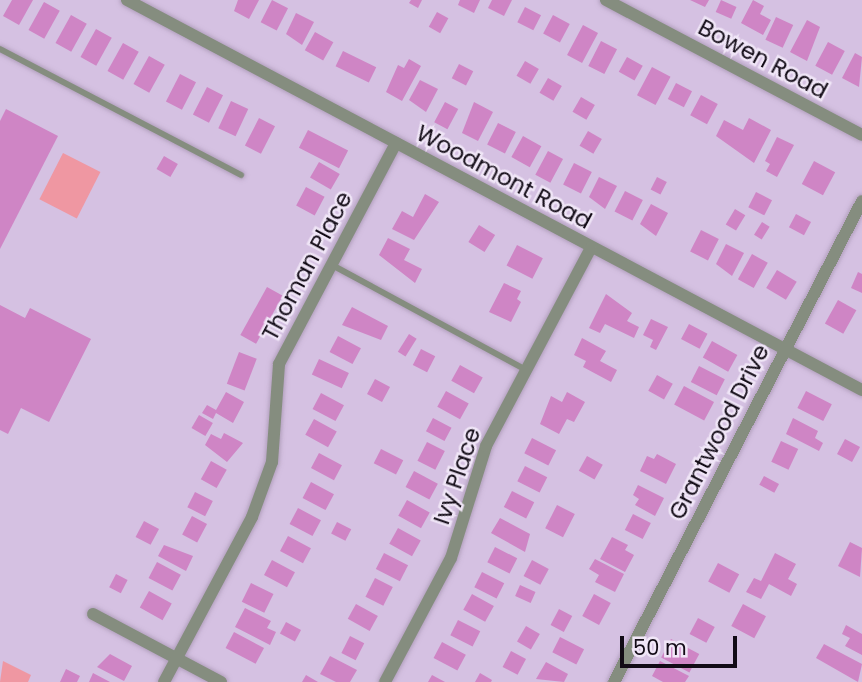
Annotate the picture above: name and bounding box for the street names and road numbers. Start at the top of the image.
street label: Bowen Road [694,13,832,105]
street label: Woodmont Road [411,119,597,235]
street label: Thoman Place [256,187,358,345]
street label: Grantwood Drive [663,340,775,524]
street label: Ivy Place [428,424,486,528]

